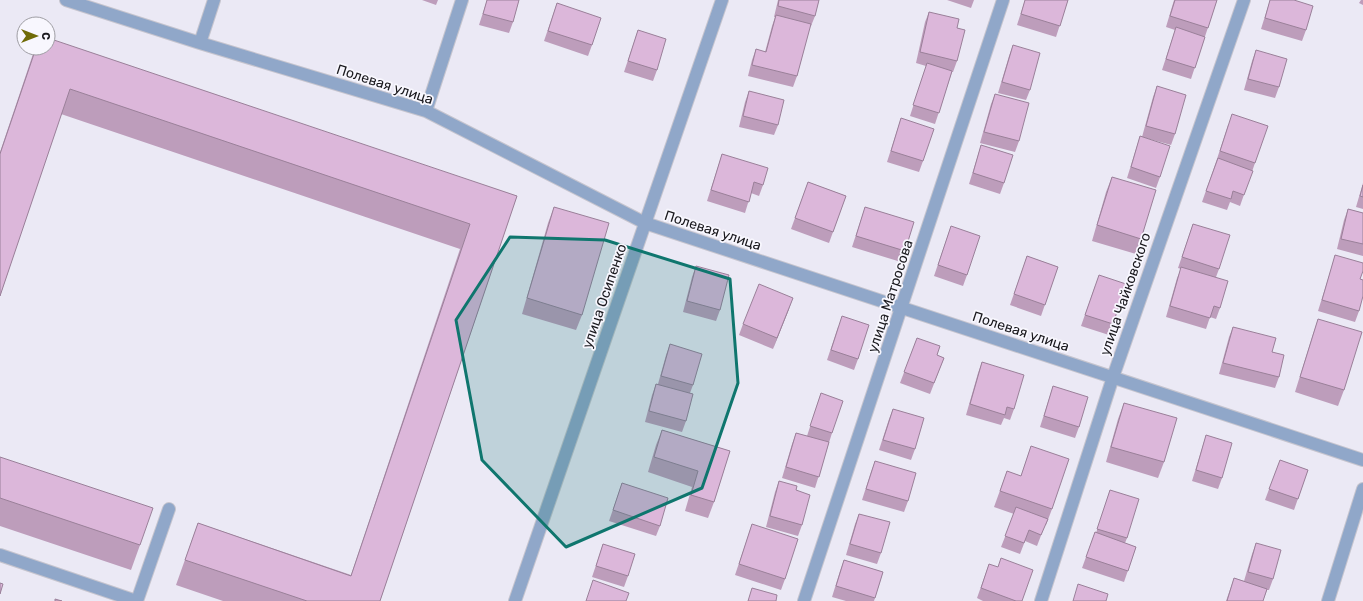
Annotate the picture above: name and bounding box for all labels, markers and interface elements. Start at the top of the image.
north arrow [16,16,56,56]
text: С [39,32,52,40]
street label: Полевая улица [334,61,435,108]
street label: Полевая улица [662,207,763,254]
street label: улица Чайковского [1096,230,1155,358]
street label: улица Матросова [864,238,917,355]
street label: улица Осипенко [579,242,630,351]
street label: Полевая улица [970,308,1071,355]

